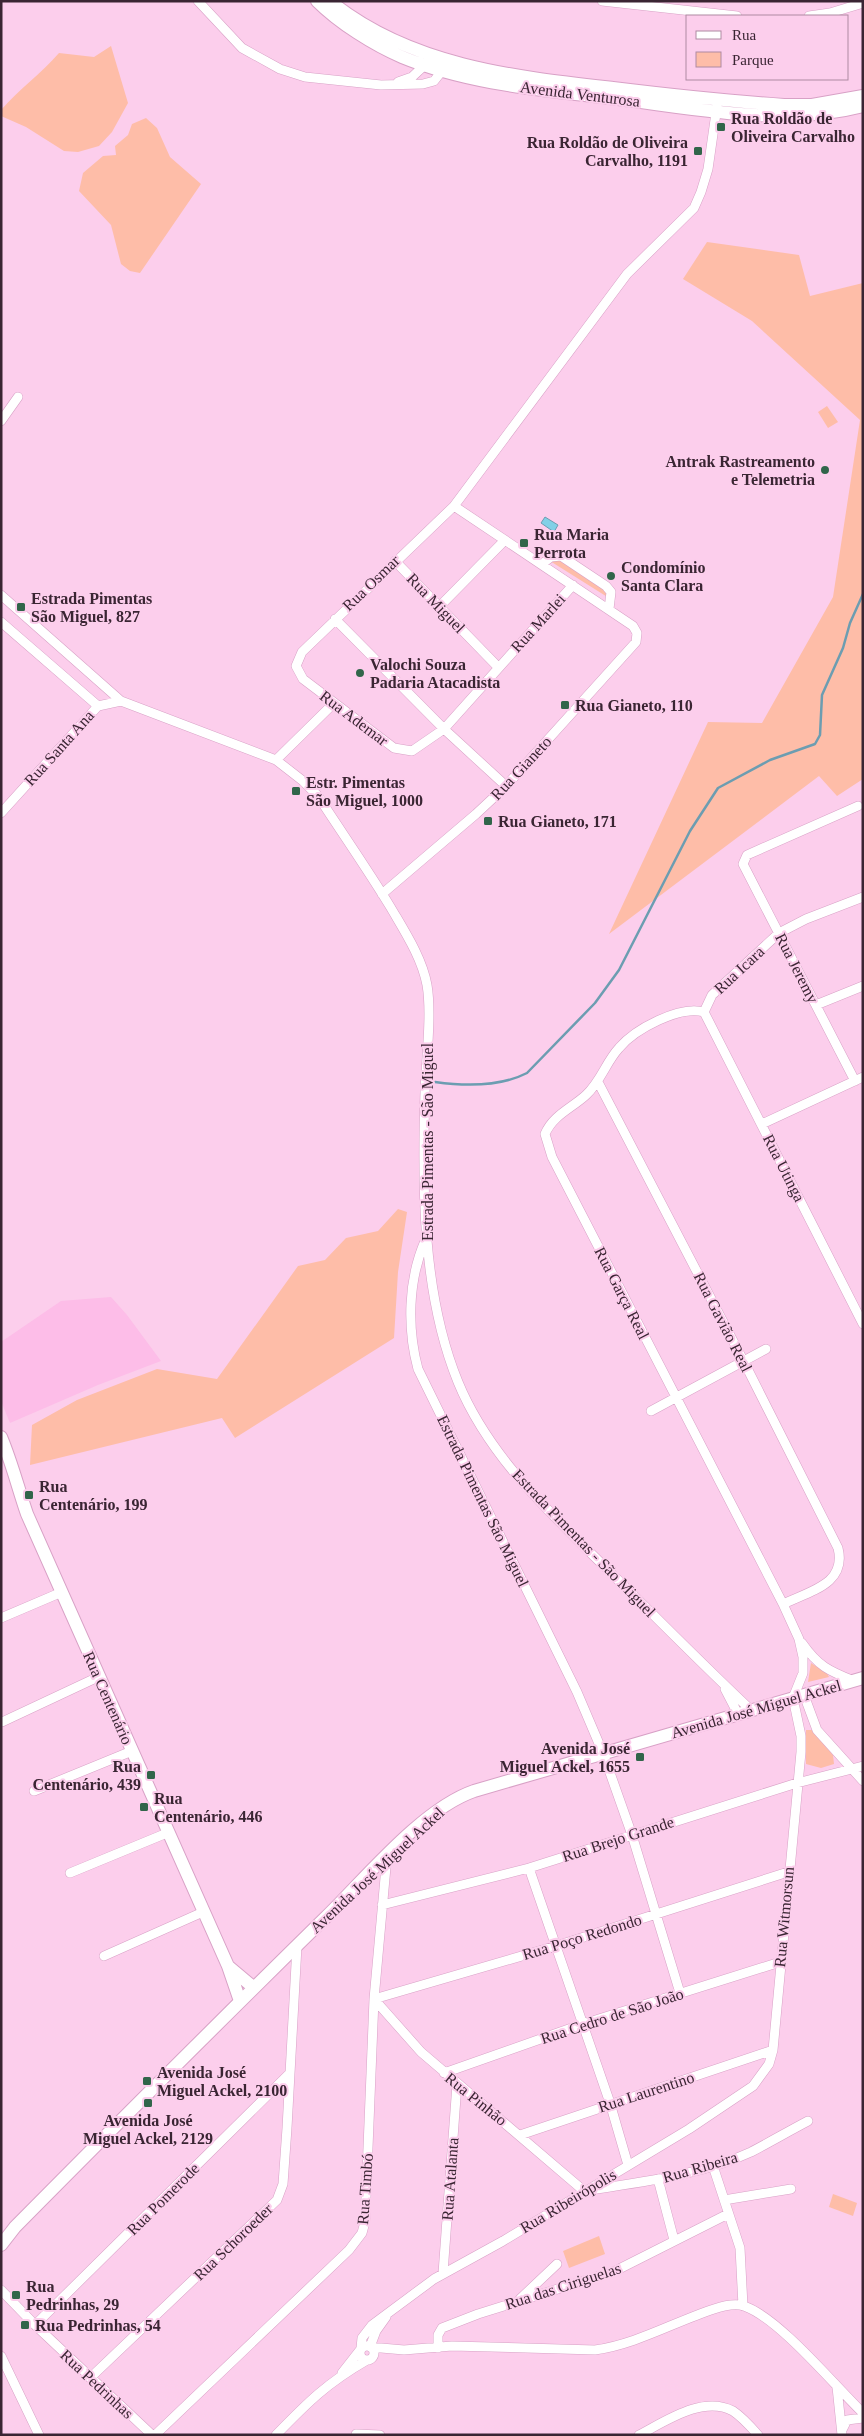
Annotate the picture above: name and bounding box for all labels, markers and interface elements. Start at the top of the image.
legend [686,15,849,80]
text: Rua [732,27,757,43]
text: Parque [732,52,774,68]
street label: Avenida Venturosa [519,78,641,110]
place label: Rua Roldão de Oliveira Carvalho [731,110,855,145]
marker: Rua Roldão de Oliveira Carvalho [715,121,727,133]
place label: Rua Roldão de Oliveira Carvalho, 1191 [527,134,688,169]
marker: Rua Roldão de Oliveira Carvalho, 1191 [692,145,704,157]
place label: Antrak Rastreamento e Telemetria [666,453,815,488]
marker: Antrak Rastreamento e Telemetria [819,464,831,476]
place label: Rua Maria Perrota [534,526,609,561]
marker: Rua Maria Perrota [518,537,530,549]
street label: Rua Osmar [339,551,403,614]
place label: Condomínio Santa Clara [621,559,705,594]
street label: Rua Miguel [403,570,469,637]
marker: Condomínio Santa Clara [605,570,617,582]
place label: Estrada Pimentas São Miguel, 827 [31,590,152,626]
street label: Rua Marlei [507,590,569,656]
marker: Estrada Pimentas São Miguel, 827 [15,601,27,613]
place label: Valochi Souza Padaria Atacadista [370,656,500,691]
marker: Valochi Souza Padaria Atacadista [354,667,366,679]
street label: Rua Ademar [317,687,392,749]
place label: Rua Gianeto, 110 [575,697,693,714]
marker: Rua Gianeto, 110 [559,699,571,711]
street label: Rua Santa Ana [21,707,97,789]
street label: Rua Gianeto [487,733,555,803]
place label: Estr. Pimentas São Miguel, 1000 [306,774,423,810]
marker: Estr. Pimentas São Miguel, 1000 [290,785,302,797]
place label: Rua Gianeto, 171 [498,813,617,830]
marker: Rua Gianeto, 171 [482,815,494,827]
street label: Rua Jeremy [771,930,822,1006]
street label: Rua Icara [711,943,767,997]
street label: Estrada Pimentas - São Miguel [419,1042,437,1241]
street label: Rua Utinga [759,1131,808,1205]
street label: Rua Garça Real [591,1244,653,1343]
street label: Rua Gavião Real [691,1269,756,1375]
street label: Estrada Pimentas São Miguel [433,1412,532,1591]
street label: Estrada Pimentas - São Miguel [508,1466,659,1621]
place label: Rua Centenário, 199 [39,1478,147,1513]
marker: Rua Centenário, 199 [23,1489,35,1501]
street label: Rua Centenário [80,1649,136,1747]
street label: Avenida José Miguel Ackel [669,1676,844,1742]
place label: Avenida José Miguel Ackel, 1655 [500,1740,630,1776]
marker: Avenida José Miguel Ackel, 1655 [634,1751,646,1763]
place label: Rua Centenário, 439 [33,1758,141,1793]
marker: Rua Centenário, 439 [145,1769,157,1781]
place label: Rua Centenário, 446 [154,1790,262,1825]
marker: Rua Centenário, 446 [138,1801,150,1813]
street label: Avenida José Miguel Ackel [307,1803,448,1937]
street label: Rua Brejo Grande [560,1813,676,1866]
street label: Rua Witmorsun [771,1866,797,1968]
street label: Rua Poço Redondo [520,1911,644,1964]
street label: Rua Cedro de São João [538,1985,686,2047]
place label: Avenida José Miguel Ackel, 2100 [157,2064,287,2100]
street label: Rua Laurentino [596,2068,696,2116]
street label: Rua Pinhão [442,2069,510,2129]
marker: Avenida José Miguel Ackel, 2100 [141,2075,153,2087]
marker: Avenida José Miguel Ackel, 2129 [142,2097,154,2109]
place label: Avenida José Miguel Ackel, 2129 [83,2112,213,2148]
street label: Rua Atalanta [439,2137,461,2221]
street label: Rua Ribeira [661,2148,739,2186]
street label: Rua Timbó [354,2153,376,2225]
street label: Rua Pomerode [124,2160,202,2238]
street label: Rua Ribeirópolis [517,2166,620,2237]
street label: Rua Schoroeder [190,2200,276,2284]
street label: Rua das Ciriguelas [503,2259,623,2314]
place label: Rua Pedrinhas, 29 [26,2278,119,2313]
marker: Rua Pedrinhas, 29 [10,2289,22,2301]
place label: Rua Pedrinhas, 54 [35,2317,161,2334]
marker: Rua Pedrinhas, 54 [19,2319,31,2331]
street label: Rua Pedrinhas [57,2346,137,2422]

